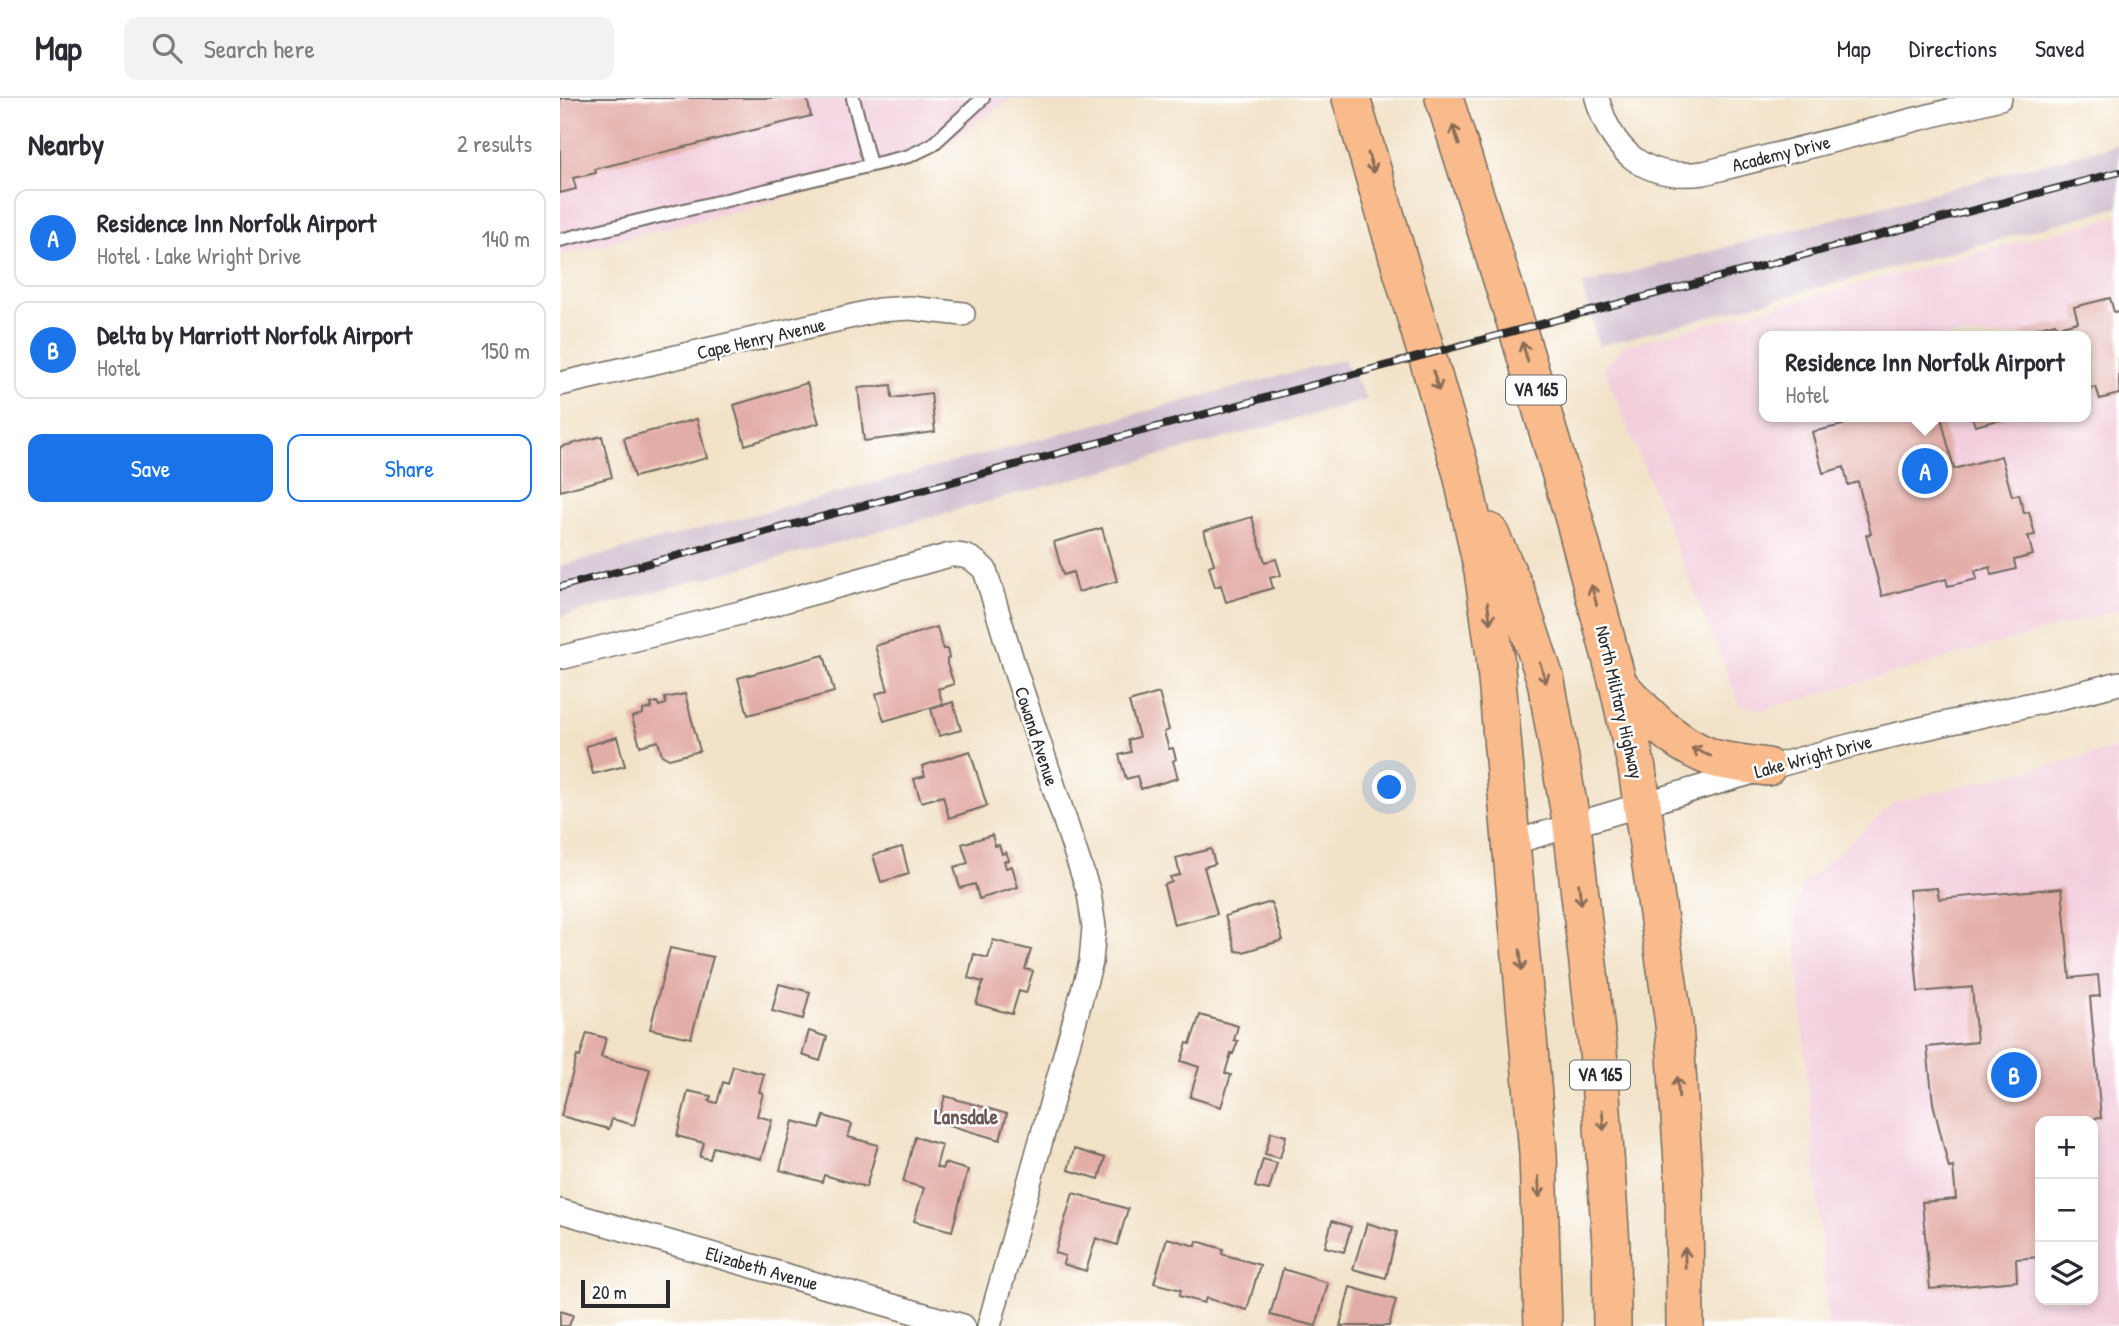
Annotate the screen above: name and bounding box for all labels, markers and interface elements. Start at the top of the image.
search box [124,17,614,80]
text: Map [35,26,82,70]
icon: search [148,29,186,67]
text: Search here [204,31,315,66]
text: Map [1837,32,1871,64]
text: Directions [1909,32,1997,64]
text: Saved [2035,32,2084,64]
text: Nearby [28,124,104,164]
one-way arrow [1449,125,1461,147]
text: 2 results [457,128,532,159]
street label: Academy Drive [1729,128,1833,178]
one-way arrow [1365,152,1378,174]
text: Residence Inn Norfolk Airport [97,205,376,240]
text: A [47,223,59,254]
text: 140 m [482,223,530,254]
text: Hotel · Lake Wright Drive [97,240,302,271]
street label: Cape Henry Avenue [694,311,828,365]
text: Delta by Marriott Norfolk Airport [97,317,412,352]
popup [1759,331,2091,422]
text: B [47,335,59,366]
text: 150 m [481,335,530,366]
one-way arrow [1518,342,1531,364]
text: Residence Inn Norfolk Airport [1785,344,2065,379]
text: Hotel [97,352,140,383]
one-way arrow [1430,369,1443,392]
road number: VA 165 [1506,376,1566,404]
text: Hotel [1785,379,1829,410]
button: Save [28,434,273,502]
button: Share [287,434,532,502]
pin: A [1902,445,1948,497]
one-way arrow [1587,584,1600,606]
one-way arrow [1483,601,1496,624]
street label: North Military Highway [1590,623,1650,781]
one-way arrow [1537,662,1550,684]
street label: Cowand Avenue [1009,683,1065,789]
street label: Lake Wright Drive [1751,728,1875,784]
one-way arrow [1691,745,1712,758]
your location [1372,770,1406,804]
one-way arrow [1573,882,1586,904]
one-way arrow [1515,948,1528,971]
pin: B [1991,1049,2037,1101]
road number: VA 165 [1570,1060,1630,1090]
one-way arrow [1671,1076,1684,1098]
district label: Lansdale [934,1102,999,1131]
one-way arrow [1597,1108,1610,1131]
map controls [2035,1116,2098,1305]
button: + [2035,1116,2098,1179]
one-way arrow [1533,1175,1546,1198]
button: − [2035,1179,2098,1242]
street label: Elizabeth Avenue [703,1240,822,1297]
button: layers [2035,1242,2098,1305]
one-way arrow [1678,1247,1692,1270]
scale bar [581,1277,670,1309]
text: 20 m [592,1279,627,1305]

